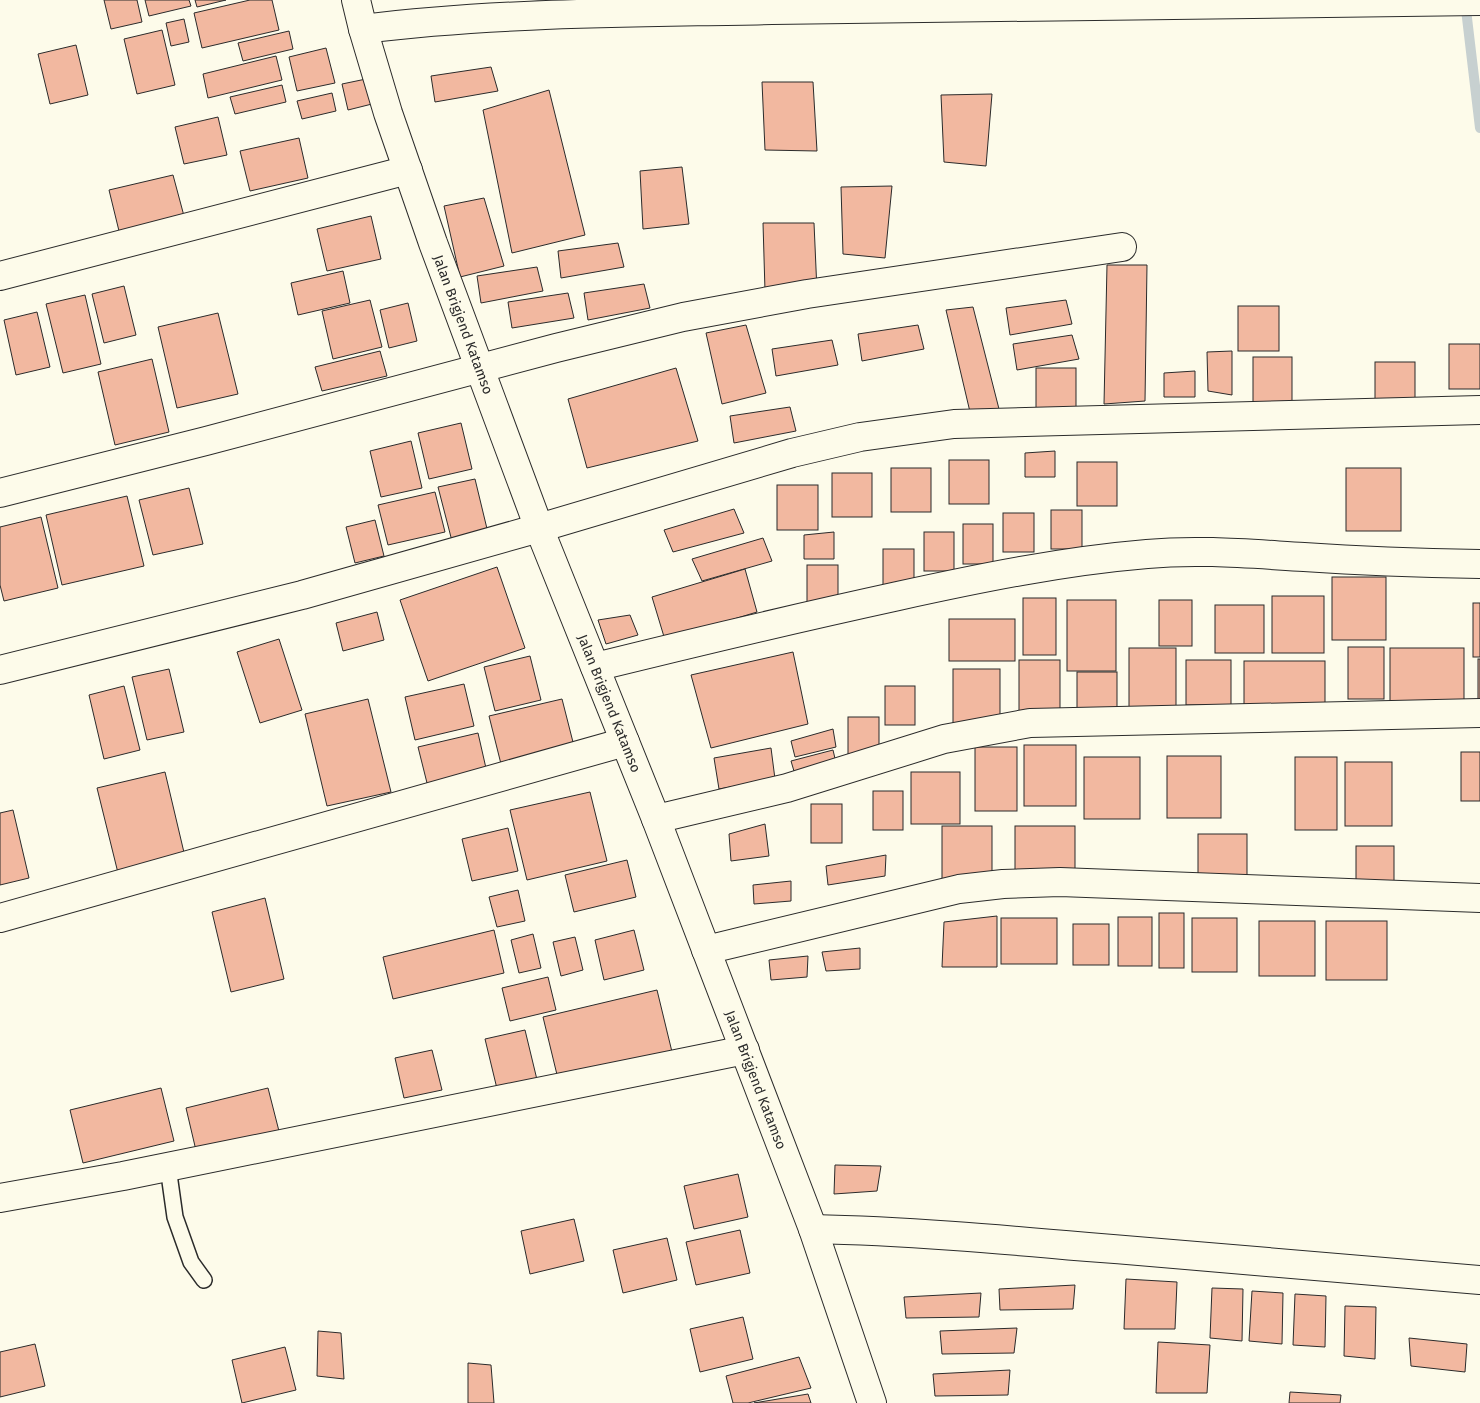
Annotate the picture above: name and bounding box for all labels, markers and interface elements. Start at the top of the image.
street label: Jalan Brigjend Katamso [430,252,497,397]
street label: Jalan Brigjend Katamso [574,632,645,775]
street label: Jalan Brigjend Katamso [722,1008,790,1152]

